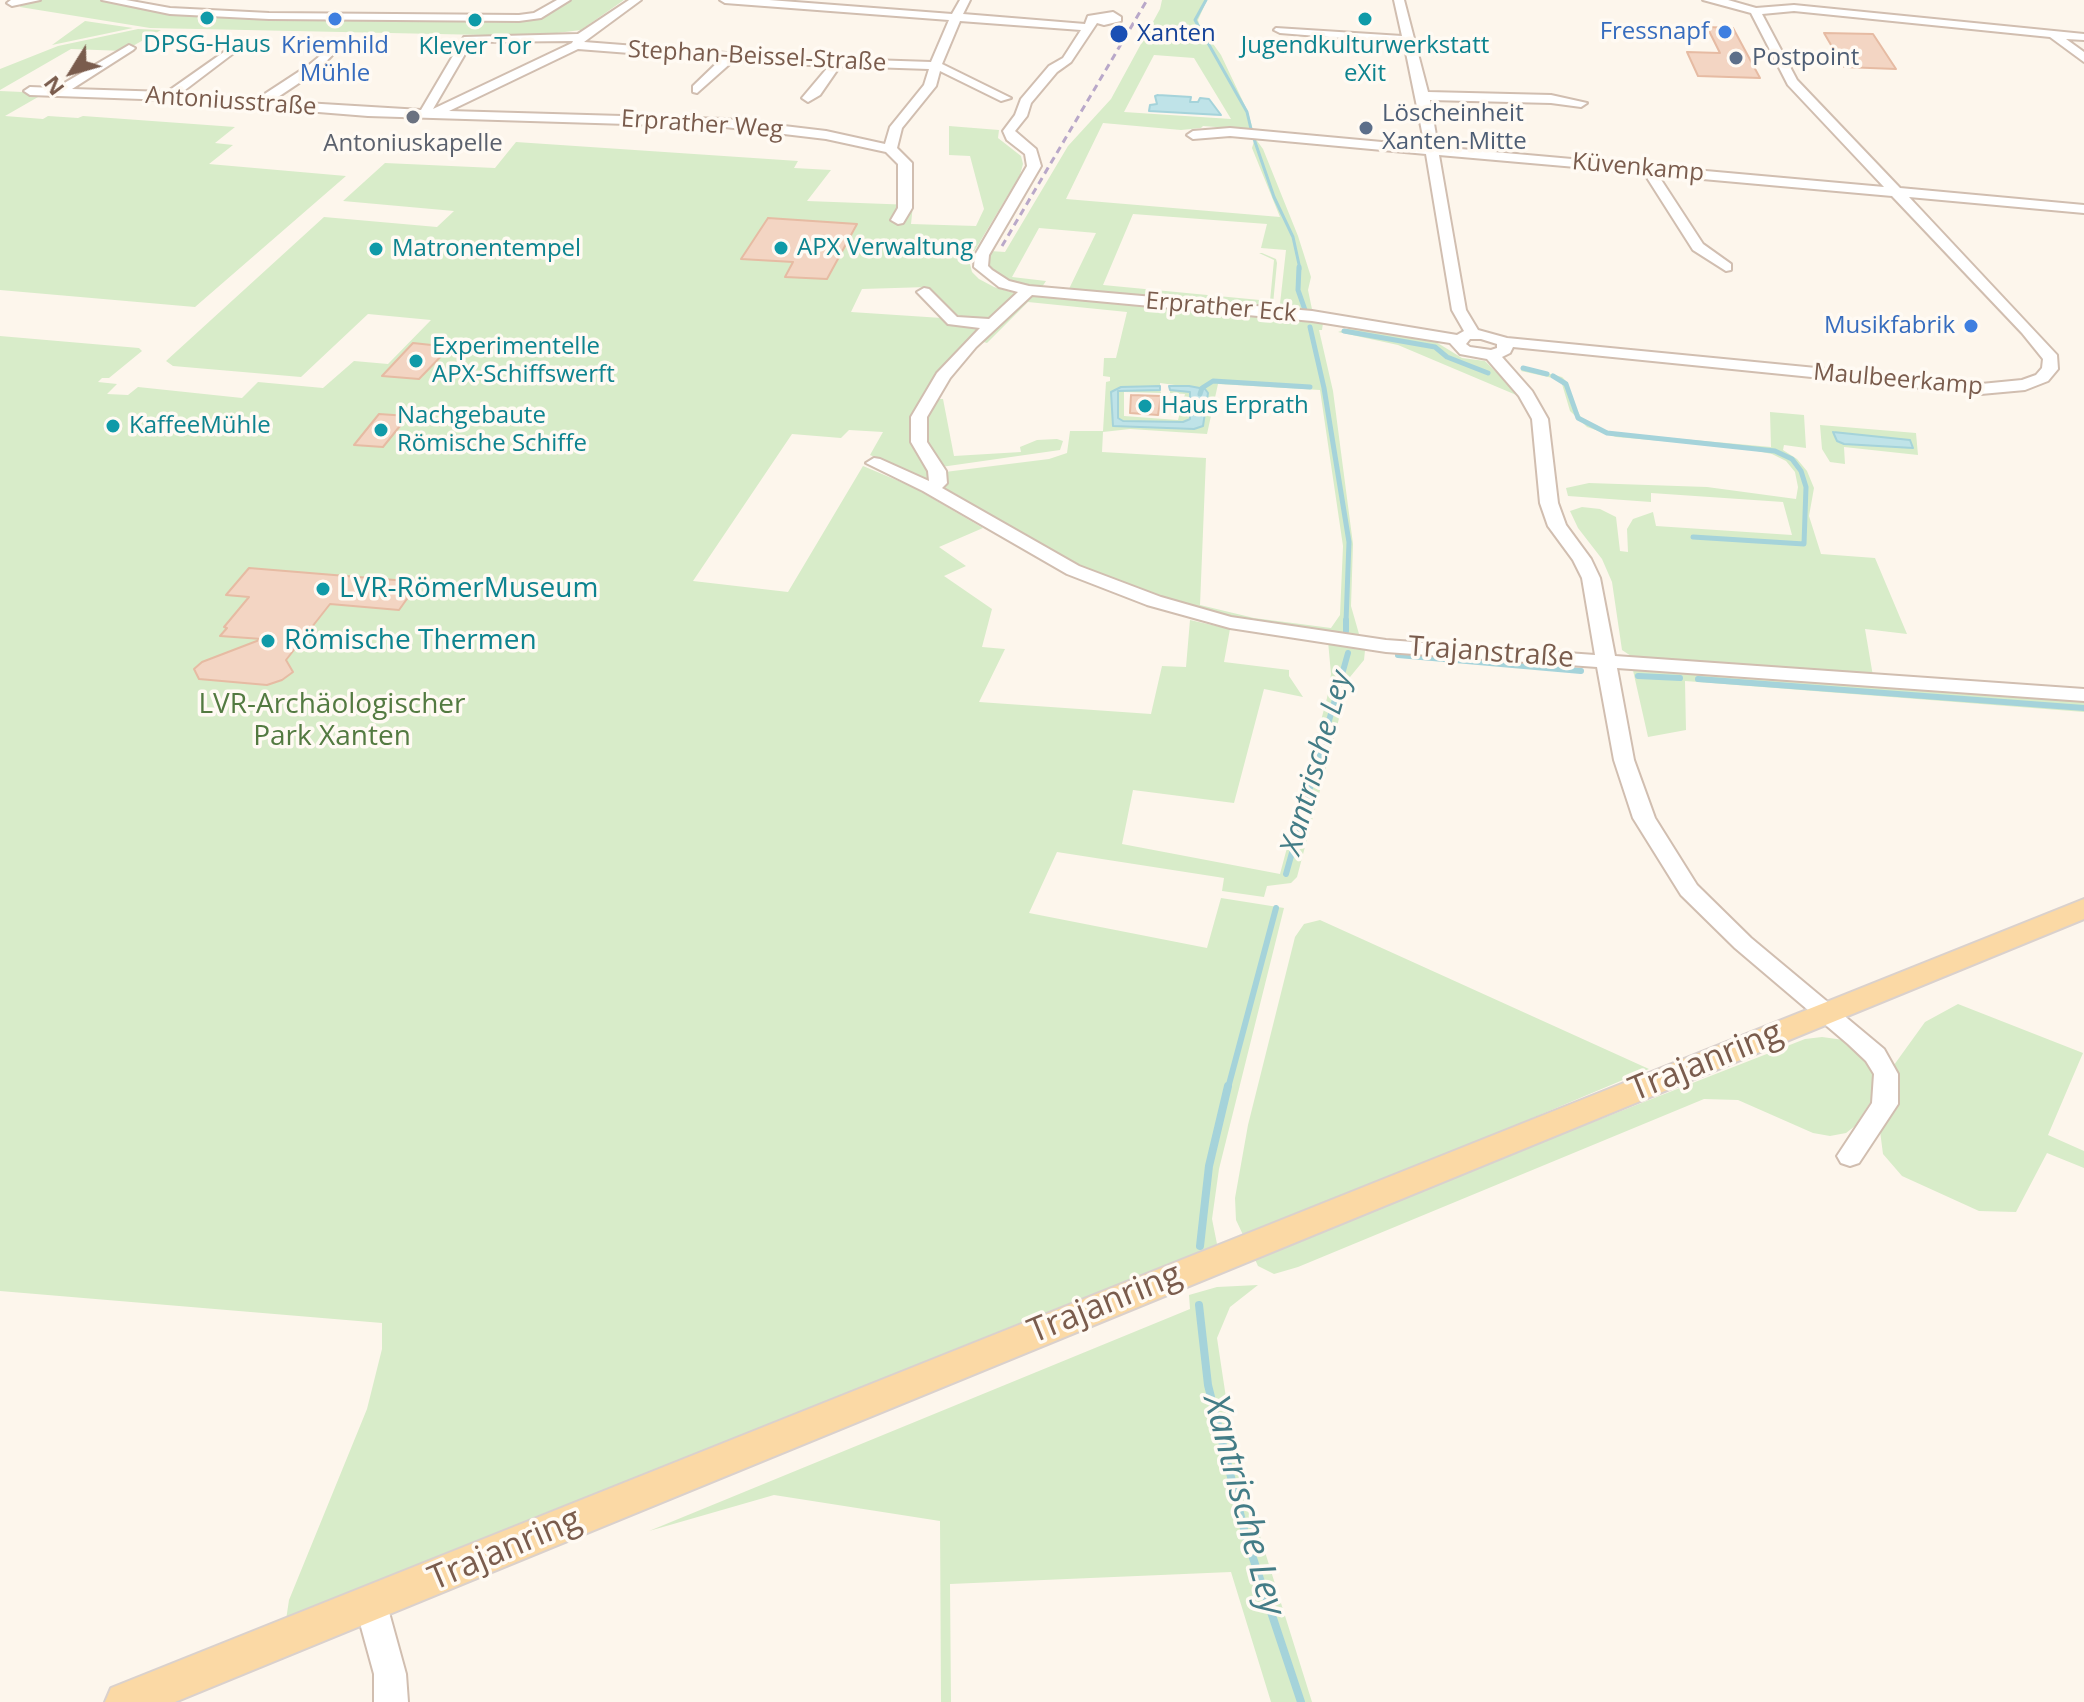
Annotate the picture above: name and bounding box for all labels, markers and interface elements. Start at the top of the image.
marker: DPSG-Haus [198,9,216,27]
marker: Kriemhild Mühle [326,10,344,28]
marker: Jugendkulturwerkstatt eXit [1356,10,1374,28]
marker: Klever Tor [466,11,484,29]
place label: Fressnapf [1600,18,1709,46]
place label: Xanten [1137,20,1216,48]
marker: Xanten [1108,23,1130,45]
marker: Fressnapf [1716,23,1734,41]
place label: DPSG-Haus [143,31,271,59]
north arrow [32,32,112,112]
place label: Kriemhild Mühle [281,32,389,88]
place label: Jugendkulturwerkstatt eXit [1241,32,1489,88]
place label: Klever Tor [418,33,532,61]
street label: Stephan-Beissel-Straße [627,36,887,78]
place label: Postpoint [1752,44,1859,72]
marker: Postpoint [1727,49,1745,67]
text: N [35,70,70,103]
street label: Antoniusstraße [145,82,317,122]
place label: Löscheinheit Xanten-Mitte [1382,100,1527,156]
street label: Erprather Weg [620,105,784,145]
marker: Antoniuskapelle [404,108,422,126]
marker: Löscheinheit Xanten-Mitte [1357,119,1375,137]
place label: Antoniuskapelle [323,130,503,158]
street label: Küvenkamp [1571,148,1705,188]
place label: APX Verwaltung [797,234,973,262]
place label: Matronentempel [392,235,581,263]
marker: APX Verwaltung [772,239,790,257]
marker: Matronentempel [367,240,385,258]
street label: Erprather Eck [1144,287,1298,329]
place label: Musikfabrik [1824,312,1955,340]
marker: Musikfabrik [1962,317,1980,335]
place label: Experimentelle APX-Schiffswerft [432,333,615,389]
marker: Experimentelle APX-Schiffswerft [407,352,425,370]
street label: Maulbeerkamp [1812,358,1984,402]
place label: Haus Erprath [1161,392,1309,420]
marker: Haus Erprath [1136,397,1154,415]
place label: Nachgebaute Römische Schiffe [397,402,587,458]
place label: KaffeeMühle [129,412,271,440]
marker: KaffeeMühle [104,417,122,435]
marker: Nachgebaute Römische Schiffe [372,421,390,439]
place label: LVR-RömerMuseum [339,572,598,606]
marker: LVR-RömerMuseum [314,580,332,598]
place label: Römische Thermen [284,624,537,658]
street label: Trajanstraße [1407,630,1575,676]
marker: Römische Thermen [259,632,277,650]
water label: Xantrische Ley [1274,667,1360,859]
park label: LVR-Archäologischer Park Xanten [198,688,466,754]
street label: Trajanring [1623,1013,1789,1111]
street label: Trajanring [1022,1255,1188,1353]
water label: Xantrische Ley [1193,1390,1293,1620]
street label: Trajanring [423,1500,587,1600]

